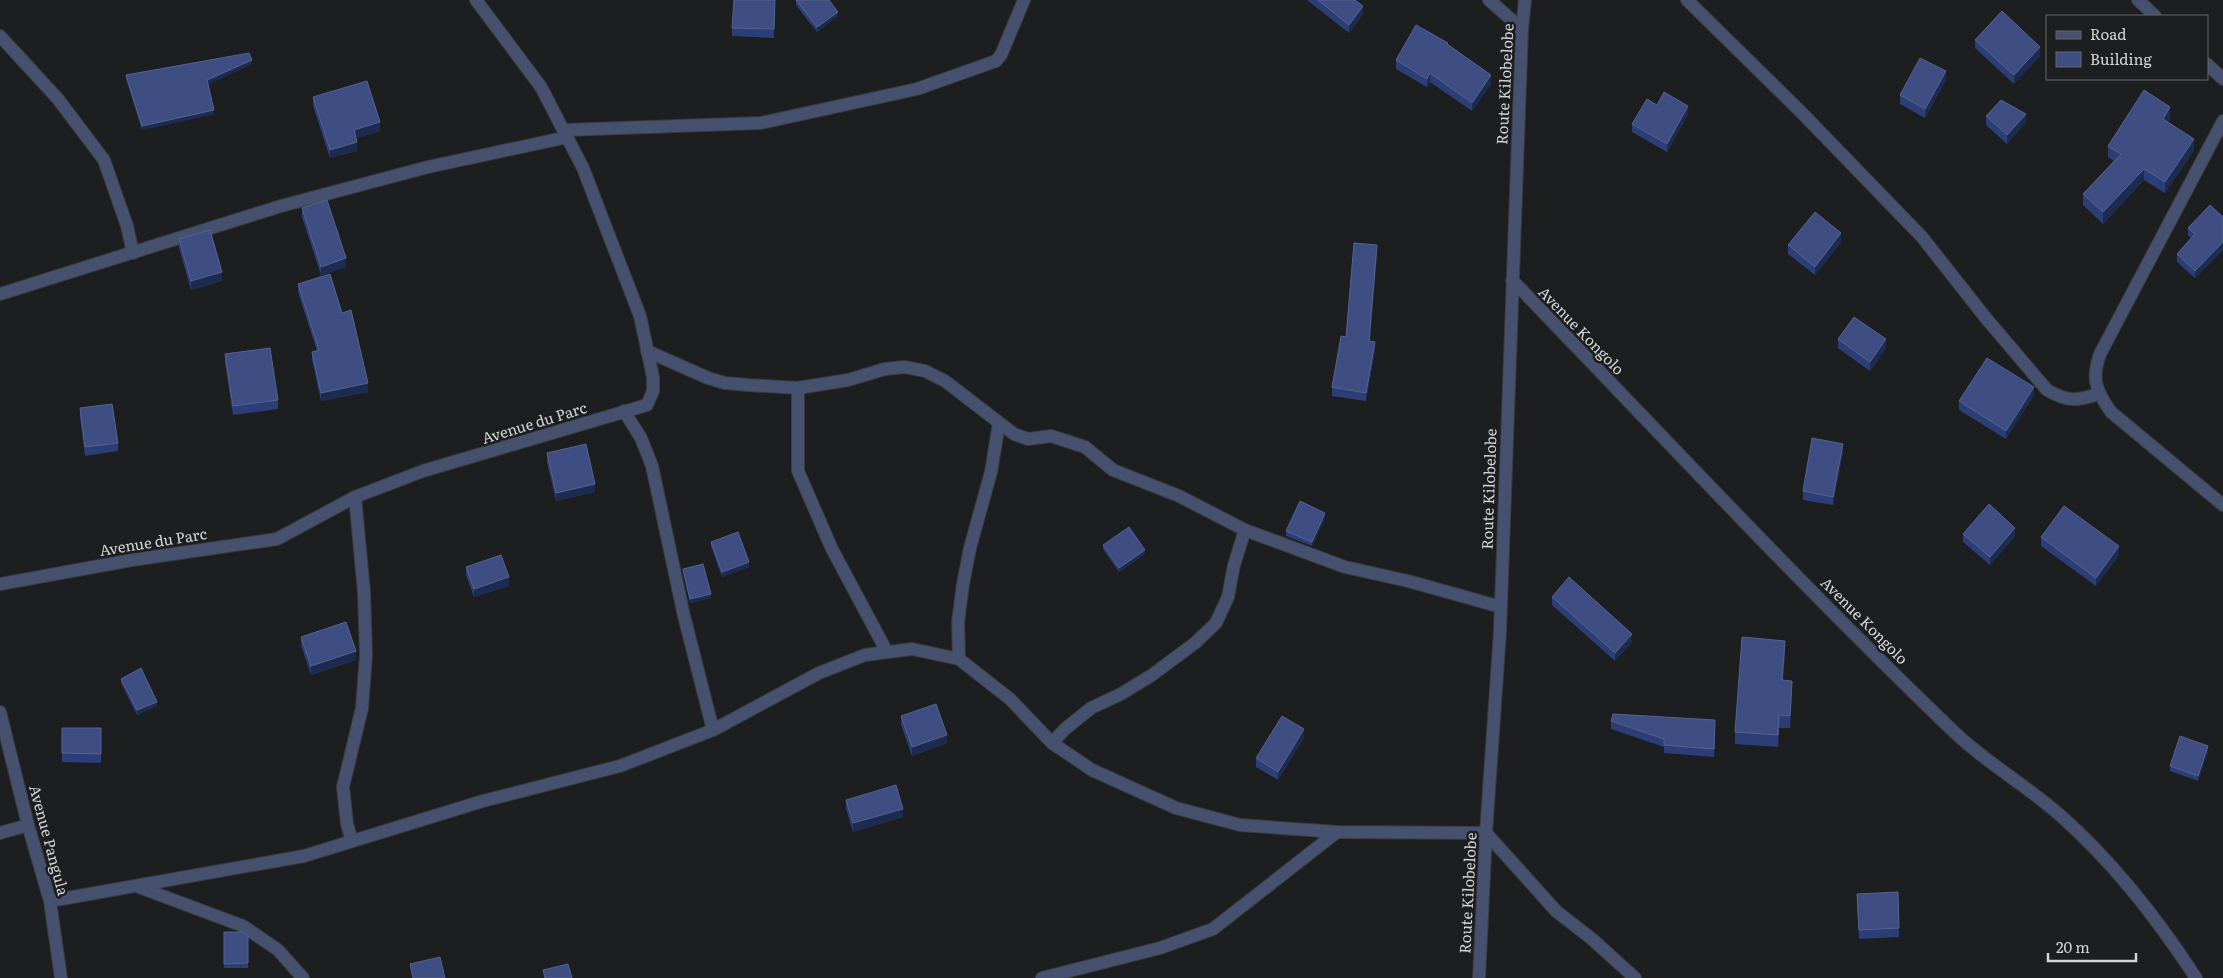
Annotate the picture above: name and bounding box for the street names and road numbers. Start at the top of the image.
street label: Route Kilobelobe [1489,23,1519,145]
street label: Avenue Kongolo [1534,280,1631,380]
street label: Avenue du Parc [479,395,590,449]
street label: Route Kilobelobe [1474,428,1502,550]
street label: Avenue du Parc [98,521,209,561]
street label: Avenue Kongolo [1816,571,1914,669]
street label: Avenue Pangula [24,782,76,899]
street label: Route Kilobelobe [1452,832,1482,954]

